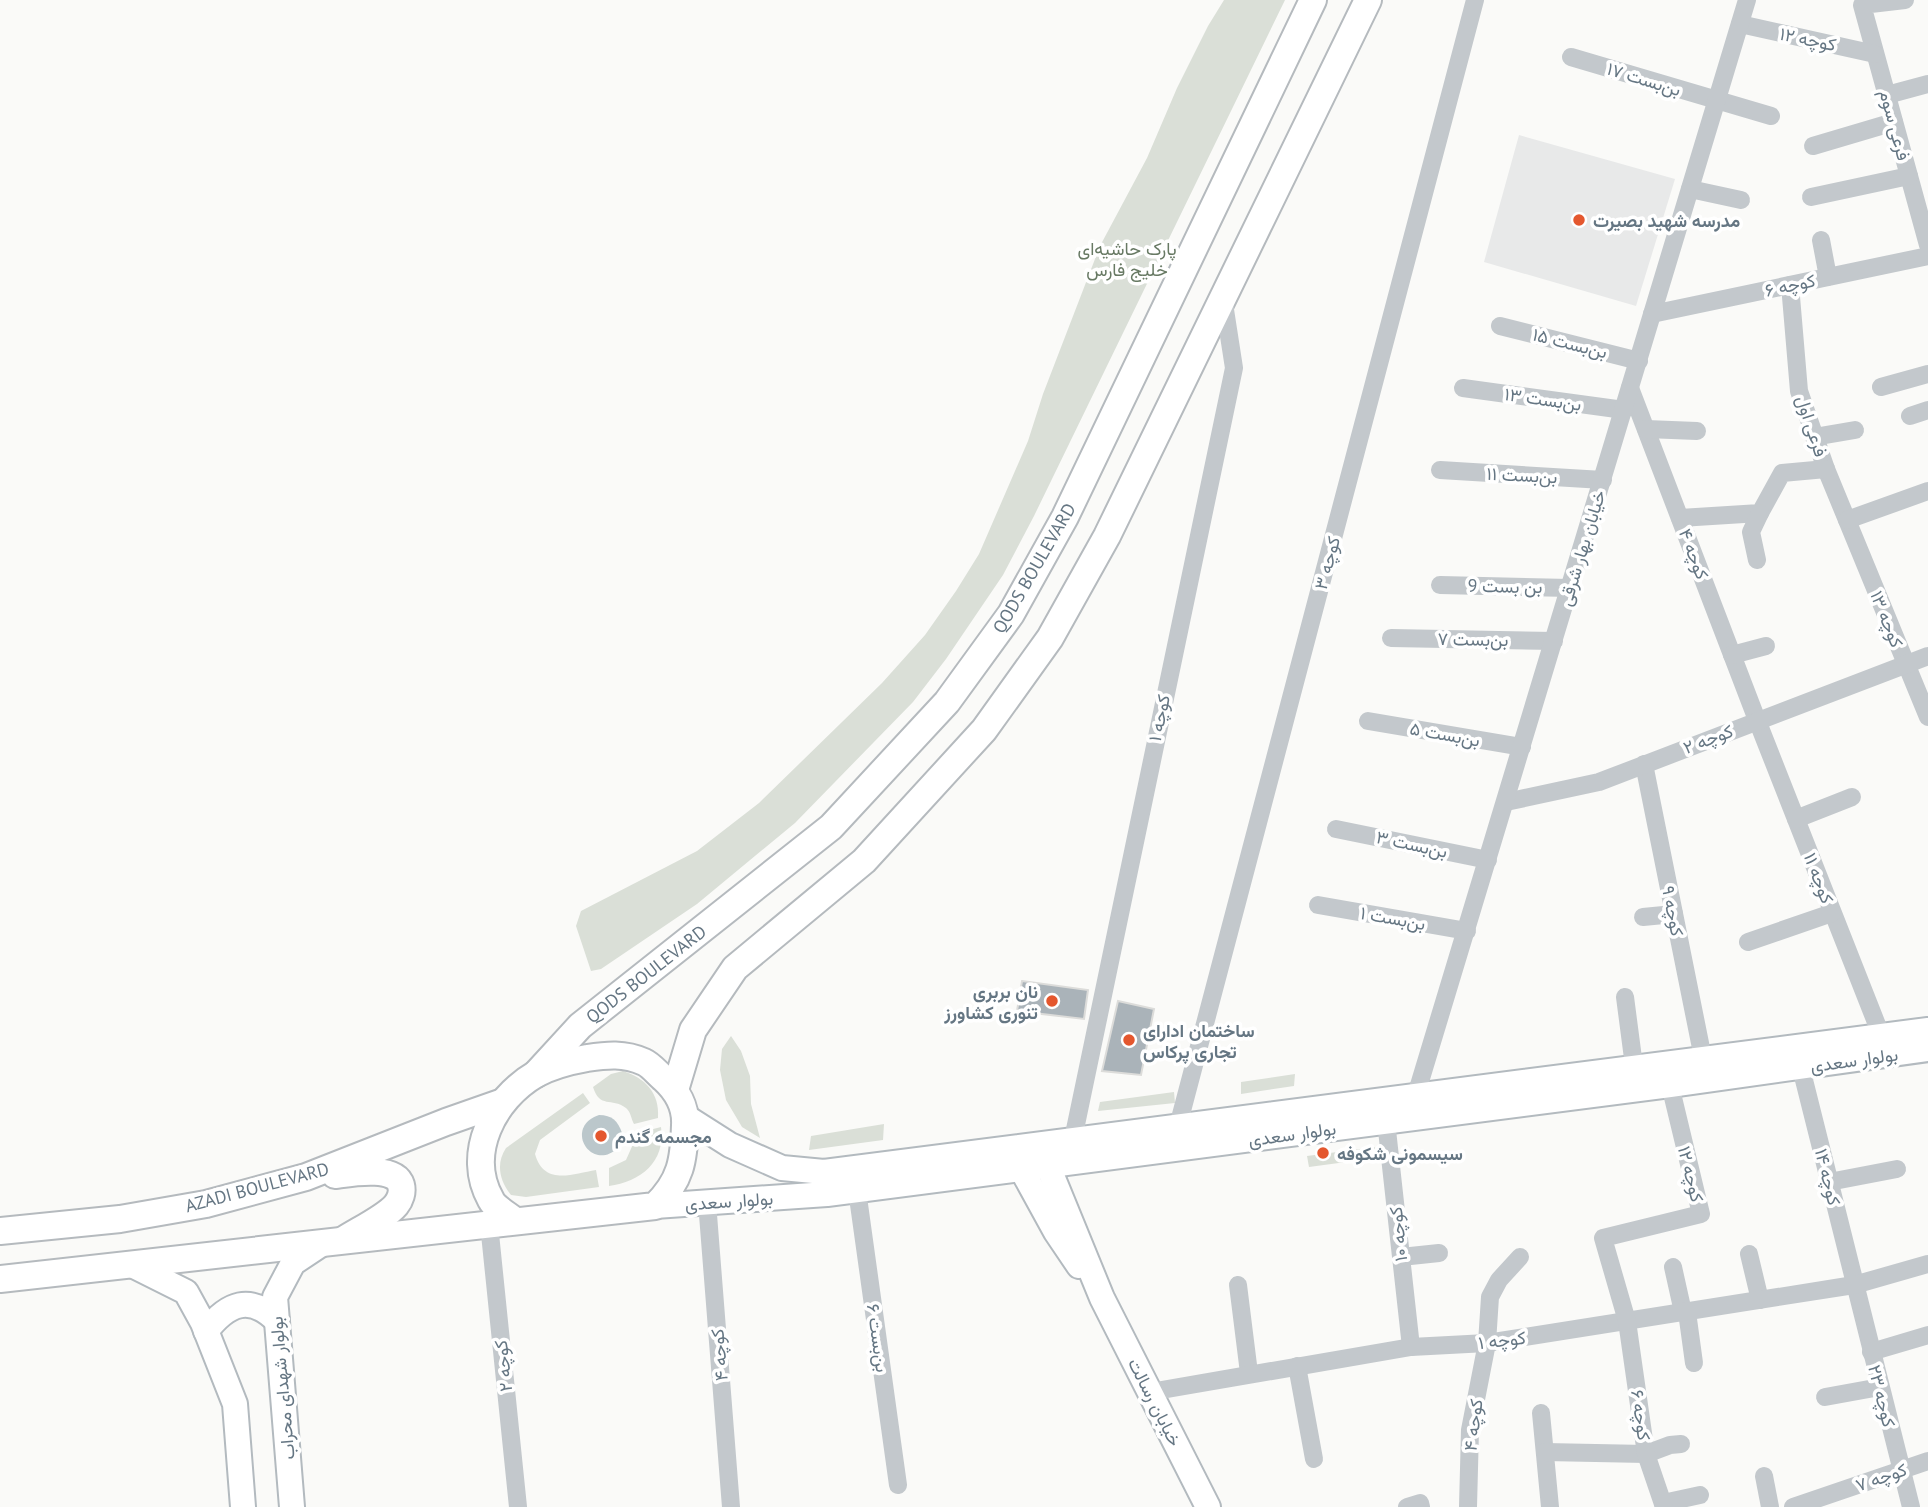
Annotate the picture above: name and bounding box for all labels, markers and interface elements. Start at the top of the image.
street label: کوچه ۱۲ [1778,22,1838,57]
street label: بن‌بست ۱۷ [1604,57,1684,101]
street label: فرعی سوم [1874,87,1915,163]
place label: مدرسه شهید بصیرت [1593,209,1740,232]
marker: مدرسه شهید بصیرت [1571,212,1587,228]
park label: پارک حاشیه‌ای خلیج فارس [1077,237,1177,282]
street label: کوچه ۶ [1763,268,1818,303]
street label: بن‌بست ۱۵ [1530,323,1610,363]
street label: بن‌بست ۱۳ [1503,382,1583,416]
street label: فرعی اول [1791,392,1833,460]
street label: بن‌بست ۱۱ [1486,462,1558,488]
street label: خیابان بهار شرقی [1553,487,1611,609]
street label: QODS BOULEVARD [987,499,1081,637]
street label: کوچه ۴ [1673,525,1714,583]
street label: کوچه ۳ [1309,534,1346,592]
street label: بن بست 9 [1467,574,1543,598]
street label: کوچه ۱۳ [1864,587,1909,651]
street label: بن‌بست ۷ [1437,627,1509,651]
street label: کوچه ۱ [1143,692,1176,744]
street label: بن‌بست ۵ [1408,717,1482,751]
street label: کوچه ۲ [1680,719,1737,760]
street label: بن‌بست ۳ [1374,825,1450,863]
street label: کوچه ۱۱ [1798,849,1839,907]
street label: کوچه ۹ [1656,884,1689,938]
street label: بن‌بست ۱ [1359,901,1427,935]
street label: QODS BOULEVARD [581,920,711,1028]
place label: نان بربری تنوری کشاورز [943,980,1038,1024]
marker: نان بربری تنوری کشاورز [1044,993,1060,1009]
place label: ساختمان ادارای تجاری پرکاس [1143,1019,1255,1064]
marker: ساختمان ادارای تجاری پرکاس [1121,1032,1137,1048]
street label: بولوار سعدی [1809,1042,1899,1078]
street label: بولوار سعدی [1247,1116,1337,1152]
place label: مجسمه گندم [615,1125,712,1149]
marker: مجسمه گندم [593,1128,609,1144]
place label: سیسمونی شکوفه [1337,1142,1463,1165]
street label: کوچه ۱۲ [1672,1144,1709,1205]
marker: سیسمونی شکوفه [1315,1145,1331,1161]
street label: کوچه ۱۴ [1809,1146,1846,1208]
street label: AZADI BOULEVARD [183,1157,331,1217]
street label: بولوار سعدی [684,1186,774,1216]
street label: کوچه ۱۰ [1384,1205,1413,1263]
street label: بن‌بست ۶ [862,1302,894,1374]
street label: بولوار شهدای محراب [264,1315,300,1461]
street label: کوچه ۱ [1477,1326,1527,1355]
street label: کوچه ۴ [705,1328,734,1382]
street label: کوچه ۲ [489,1339,518,1393]
street label: خیابان رسالت [1123,1354,1187,1450]
street label: کوچه ۲۳ [1862,1362,1901,1430]
street label: کوچه ۶ [1625,1388,1656,1442]
street label: کوچه ۴ [1458,1398,1489,1453]
street label: کوچه ۷ [1852,1458,1910,1497]

